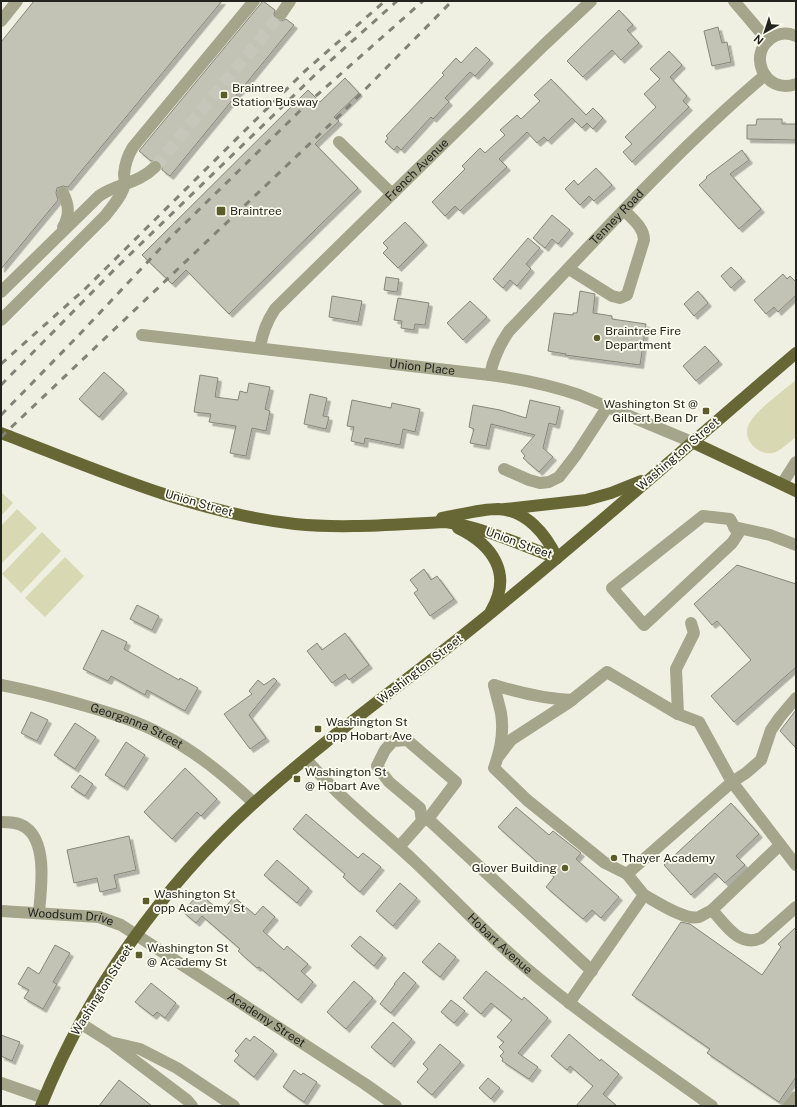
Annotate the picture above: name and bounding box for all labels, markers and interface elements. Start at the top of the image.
north arrow [745,12,785,52]
text: N [752,32,766,47]
place label: Braintree Station Busway [232,81,319,109]
marker: Braintree Station Busway [219,90,229,100]
street label: French Avenue [382,135,452,204]
street label: Tenney Road [587,187,647,248]
place label: Braintree [230,204,282,218]
marker: Braintree [215,205,227,217]
place label: Braintree Fire Department [605,324,681,352]
marker: Braintree Fire Department [592,333,602,343]
street label: Union Place [389,356,456,378]
place label: Washington St @ Gilbert Bean Dr [604,397,698,425]
marker: Washington St @ Gilbert Bean Dr [701,406,711,416]
street label: Washington Street [634,414,722,493]
street label: Union Street [163,487,235,519]
street label: Union Street [484,524,555,562]
street label: Washington Street [375,631,466,707]
street label: Georganna Street [89,701,186,752]
place label: Washington St opp Hobart Ave [326,715,412,743]
marker: Washington St opp Hobart Ave [313,724,323,734]
place label: Washington St @ Hobart Ave [305,765,387,793]
marker: Washington St @ Hobart Ave [292,774,302,784]
place label: Thayer Academy [622,851,716,865]
marker: Thayer Academy [609,853,619,863]
place label: Glover Building [472,861,557,875]
marker: Glover Building [560,863,570,873]
place label: Washington St opp Academy St [154,887,246,915]
marker: Washington St opp Academy St [141,896,151,906]
street label: Woodsum Drive [27,906,116,929]
street label: Hobart Avenue [465,911,535,977]
place label: Washington St @ Academy St [147,941,229,969]
street label: Washington Street [68,942,136,1038]
marker: Washington St @ Academy St [134,950,144,960]
street label: Academy Street [225,989,308,1050]

